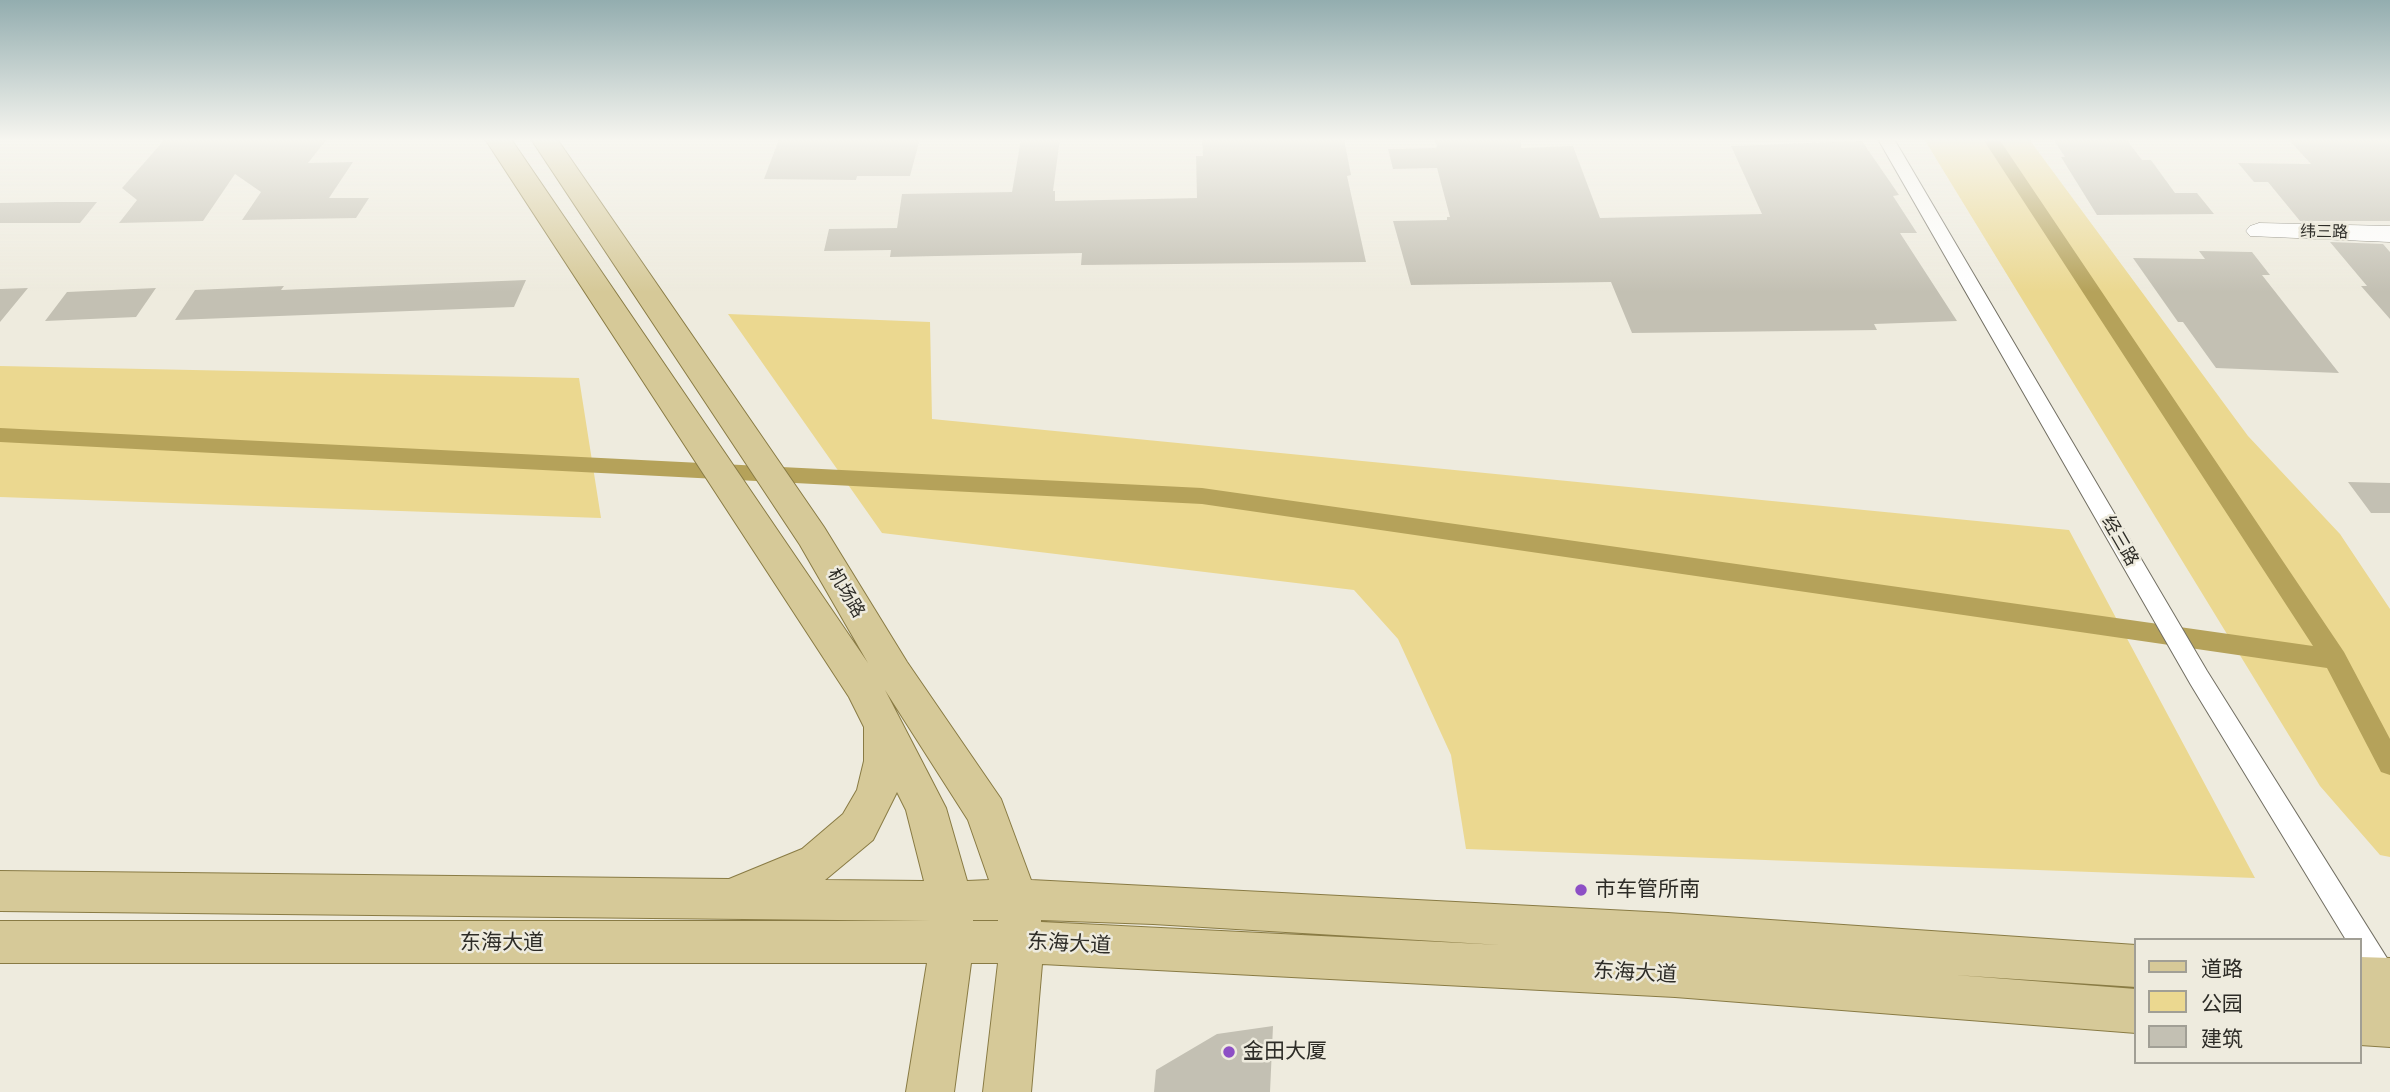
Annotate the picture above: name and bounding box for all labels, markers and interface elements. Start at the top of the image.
street label: 纬三路 [2300,222,2348,242]
street label: 经三路 [2097,512,2143,570]
street label: 机场路 [823,564,869,622]
place label: 市车管所南 [1595,877,1700,903]
marker: 市车管所南 [1573,882,1589,898]
street label: 东海大道 [1026,929,1112,959]
street label: 东海大道 [460,930,544,956]
legend [2134,938,2362,1064]
text: 道路 [2201,956,2243,981]
street label: 东海大道 [1592,958,1678,988]
text: 公园 [2201,991,2243,1016]
text: 建筑 [2201,1026,2243,1051]
place label: 金田大厦 [1243,1039,1327,1065]
marker: 金田大厦 [1221,1044,1237,1060]

